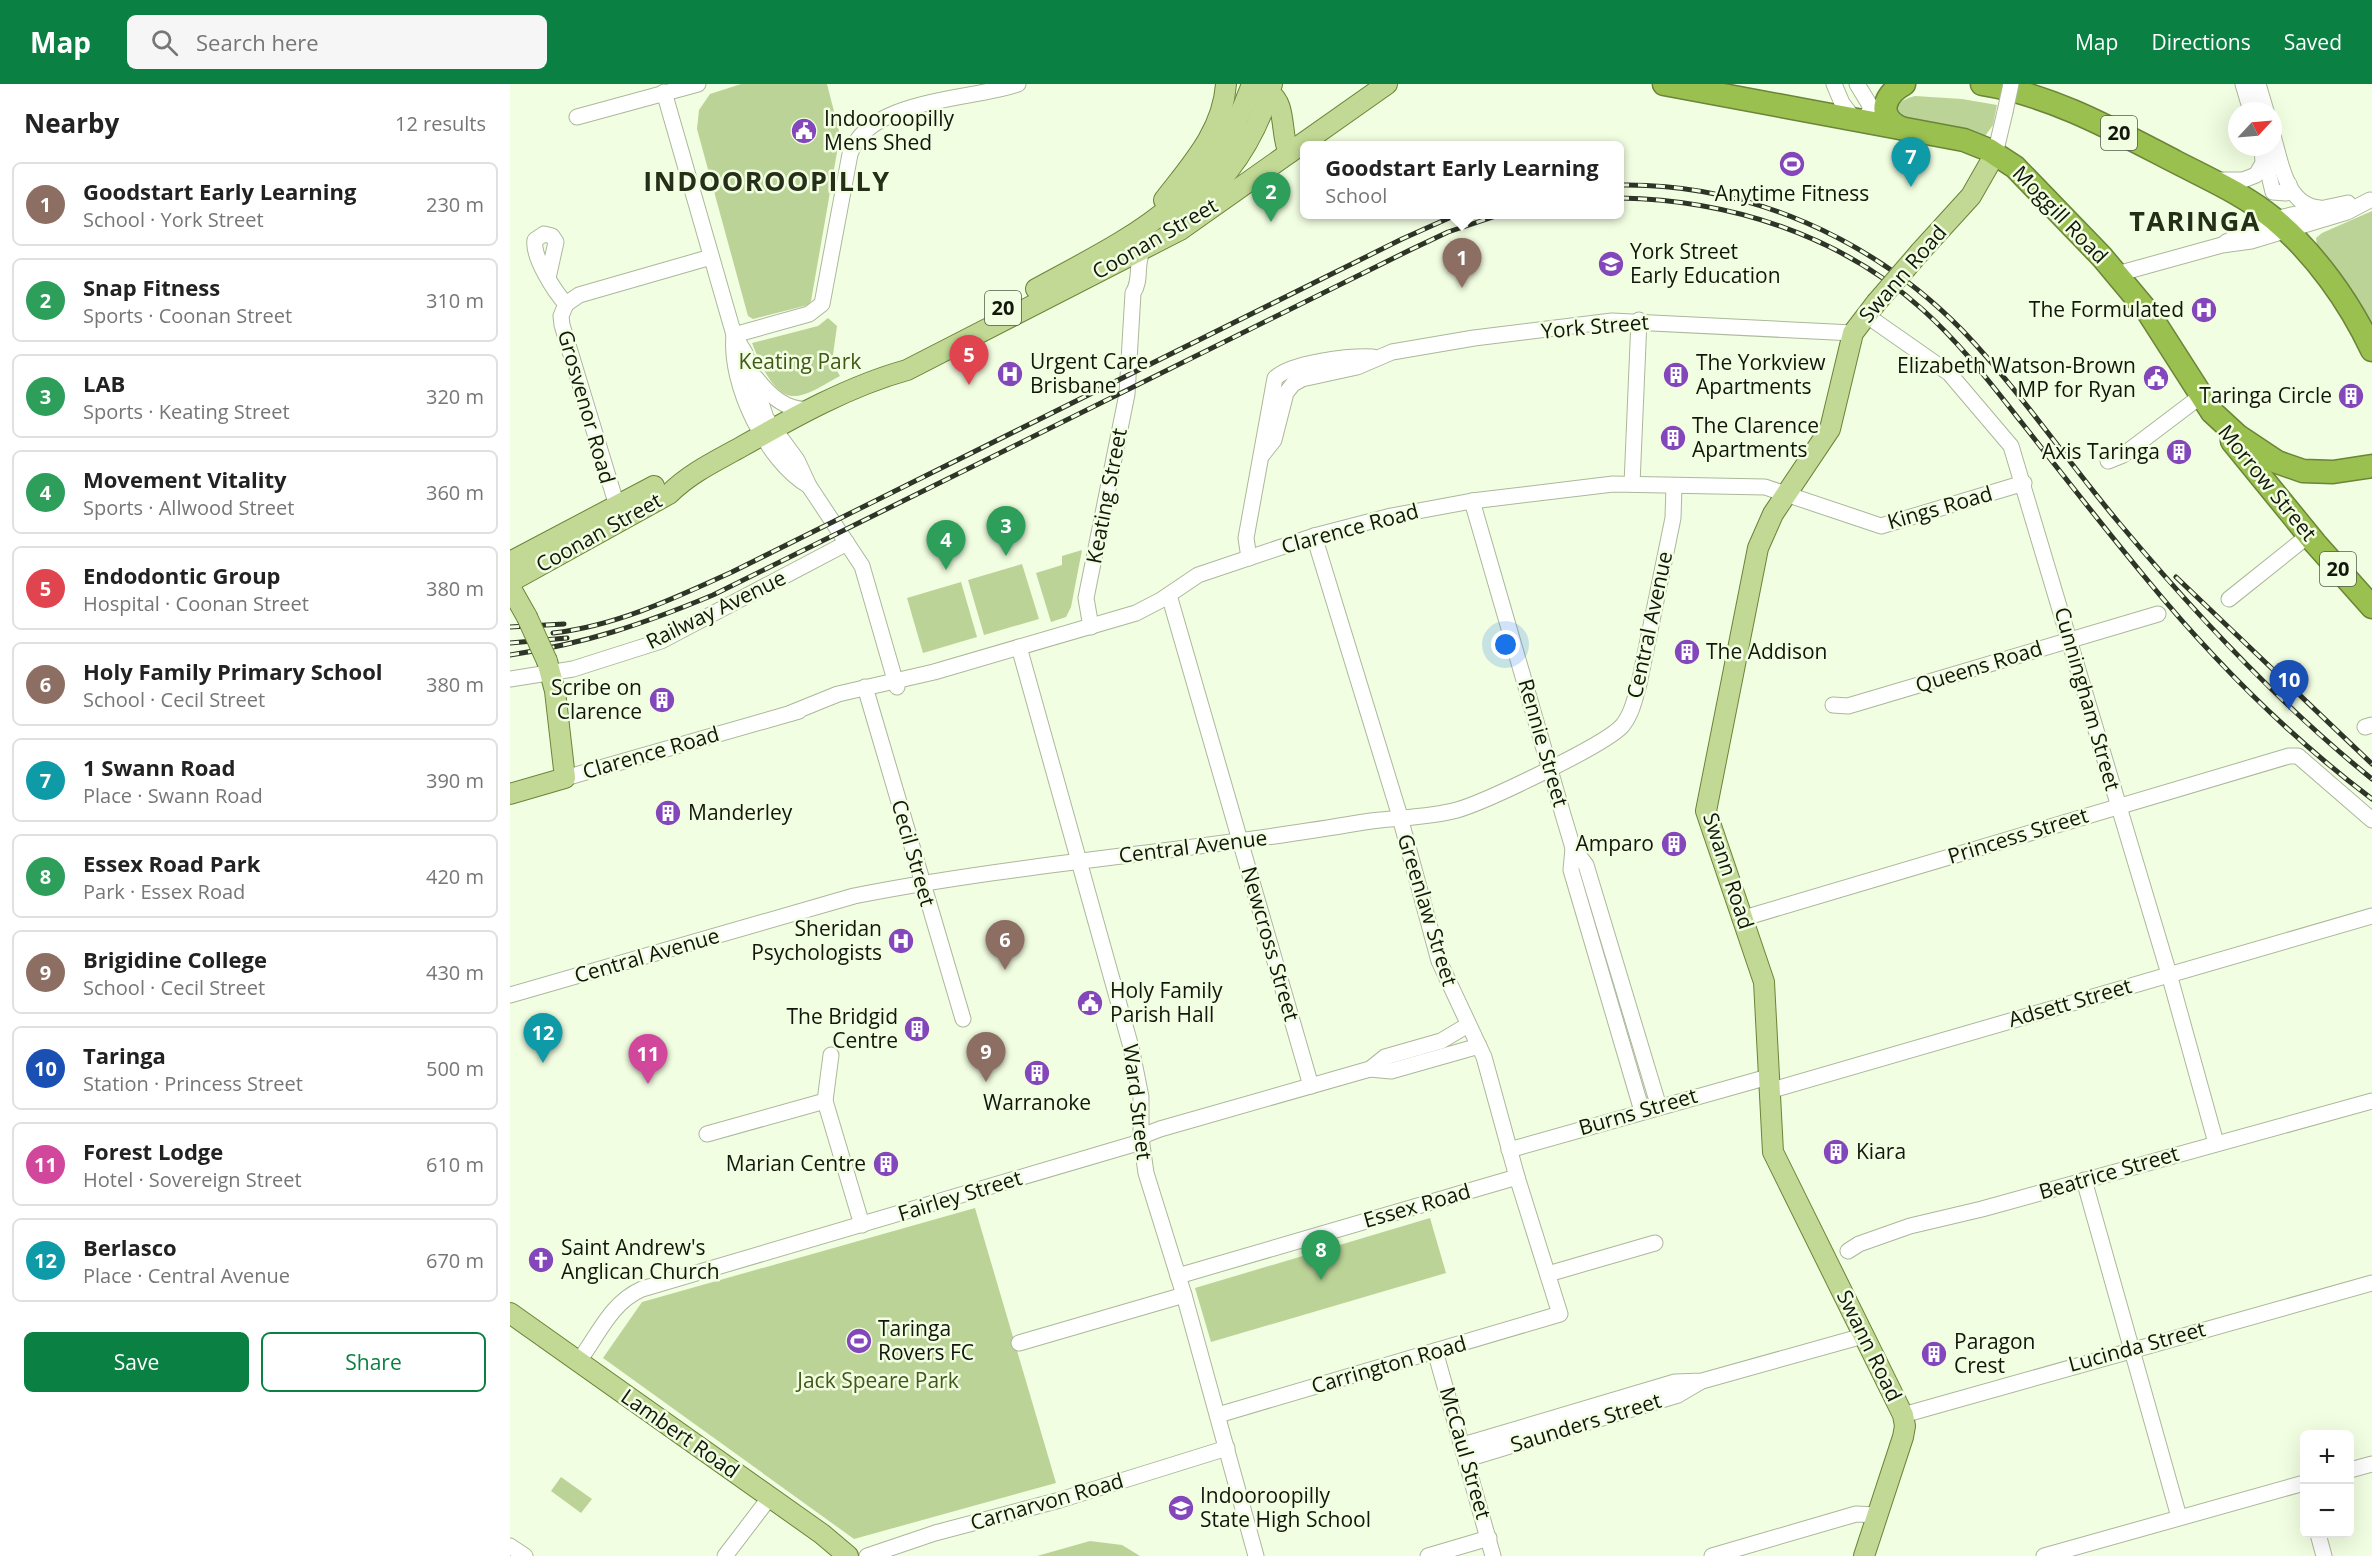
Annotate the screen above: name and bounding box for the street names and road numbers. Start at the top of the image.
road number: 20 [2101,116,2137,150]
street label: Moggill Road [2007,159,2114,269]
street label: Coonan Street [1087,191,1222,285]
street label: Swann Road [1852,219,1952,328]
road number: 20 [985,291,1021,325]
street label: York Street [1540,307,1650,345]
street label: Grosvenor Road [552,327,622,487]
street label: Morrow Street [2212,418,2323,546]
street label: Keating Street [1079,426,1133,566]
street label: Kings Road [1884,479,1995,535]
street label: Coonan Street [530,486,667,578]
street label: Clarence Road [1278,496,1421,560]
street label: Central Avenue [1620,549,1678,701]
road number: 20 [2320,552,2356,586]
street label: Railway Avenue [641,563,790,655]
street label: Cunningham Street [2048,604,2128,794]
street label: Queens Road [1912,633,2046,699]
street label: Rennie Street [1512,676,1576,810]
street label: Clarence Road [579,719,722,785]
street label: Cecil Street [885,796,943,909]
street label: Princess Street [1944,800,2091,870]
street label: Swann Road [1697,809,1761,932]
street label: Central Avenue [1117,823,1269,869]
street label: Greenlaw Street [1392,830,1464,989]
street label: Newcross Street [1236,863,1306,1024]
street label: Central Avenue [571,921,722,989]
street label: Adsett Street [2005,971,2135,1033]
street label: Ward Street [1117,1042,1159,1161]
street label: Burns Street [1575,1081,1700,1141]
street label: Beatrice Street [2035,1139,2182,1205]
street label: Fairley Street [894,1163,1025,1227]
street label: Essex Road [1360,1176,1473,1234]
street label: Swann Road [1831,1285,1909,1406]
street label: Lucinda Street [2065,1314,2208,1378]
street label: Carrington Road [1308,1328,1470,1400]
street label: Lambert Road [616,1382,745,1484]
street label: McCaul Street [1434,1383,1498,1522]
street label: Saunders Street [1507,1386,1665,1458]
street label: Carnarvon Road [967,1466,1127,1536]

